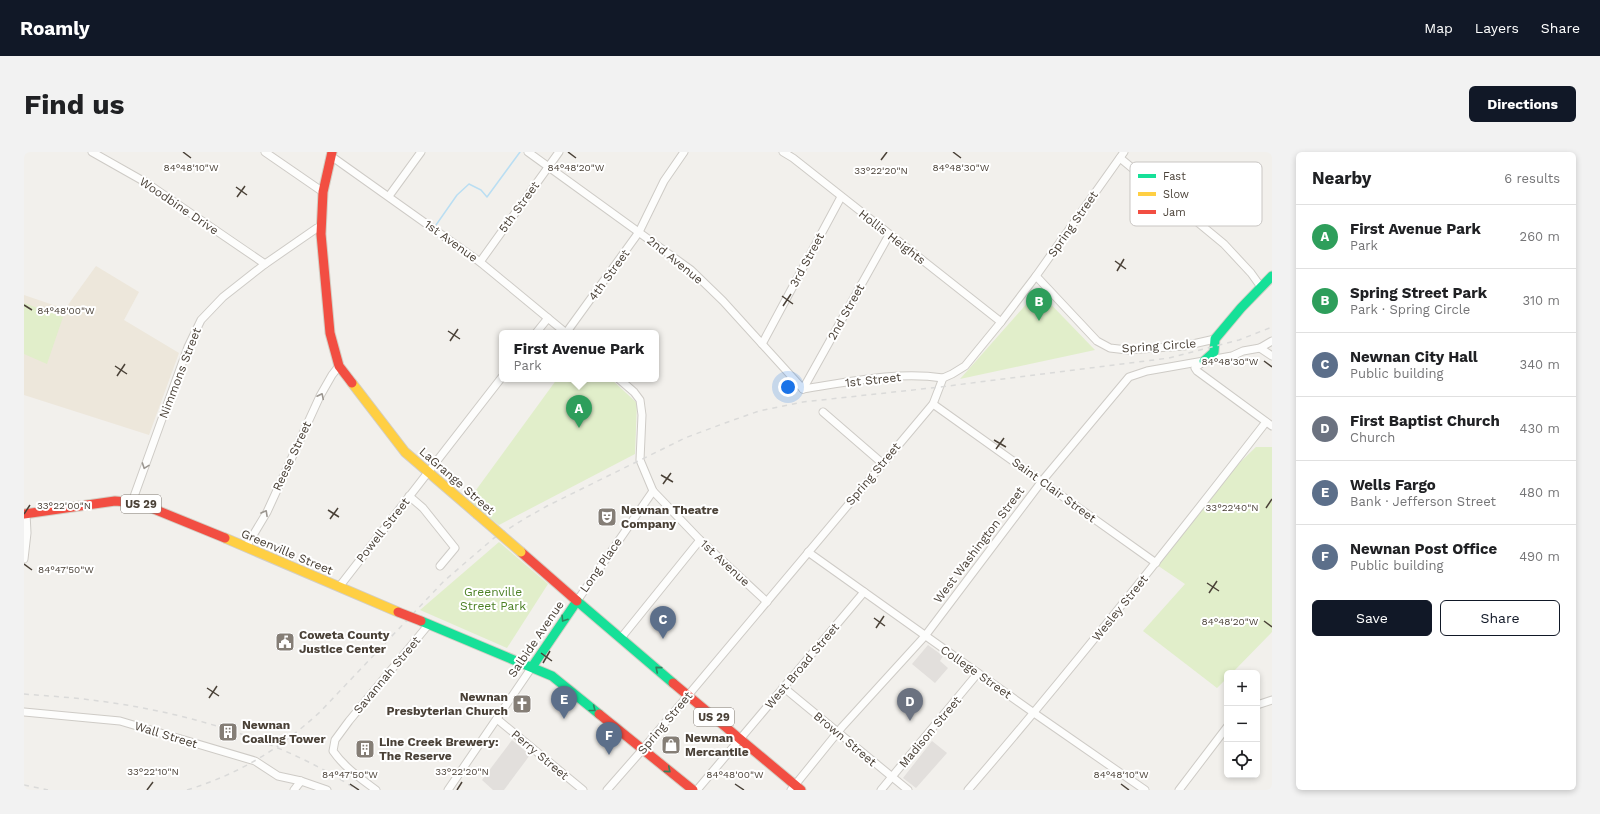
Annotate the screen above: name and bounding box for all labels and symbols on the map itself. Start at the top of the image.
text: 84°48'10"W [164,162,219,173]
text: 84°48'20"W [548,162,605,173]
text: 84°48'30"W [933,162,990,173]
legend [1130,162,1262,226]
text: 33°22'20"N [854,165,908,176]
text: Fast [1163,170,1186,183]
street label: Woodbine Drive [137,174,221,238]
street label: 5th Street [496,179,542,235]
street label: Spring Street [1045,188,1101,260]
text: Slow [1163,188,1189,201]
text: Jam [1163,206,1186,219]
street label: Hollis Heights [856,207,928,267]
street label: 1st Avenue [422,217,480,265]
street label: 3rd Street [787,230,827,290]
street label: 2nd Avenue [644,233,706,287]
street label: 4th Street [586,247,632,303]
street label: 2nd Street [825,281,867,343]
pin: B [1026,288,1052,321]
text: 84°48'00"W [37,305,95,316]
street label: Nimmons Street [156,326,204,420]
street label: Spring Circle [1121,336,1197,356]
text: 84°48'30"W [1202,356,1259,367]
street label: 1st Street [844,370,902,390]
your location [778,377,798,397]
one-way arrow [316,393,323,400]
pin: A [566,395,592,428]
street label: Reese Street [270,419,314,493]
street label: Spring Street [843,440,903,508]
street label: LaGrange Street [417,445,497,517]
street label: Saint Clair Street [1009,455,1099,525]
one-way arrow [142,463,150,470]
street label: West Washington Street [931,484,1027,606]
road number: US 29 [121,495,161,513]
street label: Powell Street [353,495,413,565]
text: 33°22'00"N [37,500,91,511]
text: 33°22'40"N [1205,502,1259,513]
place label: Newnan Theatre Company [621,503,719,531]
theatre icon: Newnan Theatre Company [596,506,618,528]
one-way arrow [261,510,268,518]
street label: Greenville Street [239,526,335,578]
street label: Long Place [577,535,625,595]
street label: 1st Avenue [698,537,753,589]
text: 84°47'50"W [38,564,94,575]
street label: Wesley Street [1089,572,1151,644]
park label: Greenville Street Park [460,585,526,613]
street label: Salbide Avenue [505,598,567,680]
pin: C [650,606,676,639]
one-way arrow [562,615,569,622]
text: 84°48'20"W [1202,616,1259,627]
street label: West Broad Street [762,620,842,712]
place label: Coweta County Justice Center [299,628,390,656]
public building icon: Coweta County Justice Center [274,631,296,653]
street label: Savannah Street [351,634,423,716]
street label: College Street [938,642,1014,702]
one-way arrow [655,667,663,674]
pin: E [551,686,577,719]
pin: D [897,688,923,721]
street label: Spring Street [635,689,695,757]
place label: Newnan Presbyterian Church [387,690,508,718]
church icon: Newnan Presbyterian Church [511,693,533,715]
street label: Madison Street [896,693,964,771]
one-way arrow [588,705,595,712]
road number: US 29 [694,708,734,726]
street label: Brown Street [811,709,879,769]
place label: Newnan Coaling Tower [242,718,326,746]
street label: Wall Street [133,719,199,751]
building icon: Newnan Coaling Tower [217,721,239,743]
pin: F [596,722,622,755]
street label: Perry Street [509,727,571,783]
place label: Newnan Mercantile [685,731,749,759]
shop icon: Newnan Mercantile [660,734,682,756]
place label: Line Creek Brewery: The Reserve [379,735,499,763]
building icon: Line Creek Brewery: The Reserve [354,738,376,760]
one-way arrow [663,765,671,772]
text: 33°22'10"N [127,766,179,777]
text: 33°22'20"N [435,766,489,777]
text: 84°47'50"W [322,769,378,780]
text: 84°48'00"W [706,769,764,780]
text: 84°48'10"W [1094,769,1149,780]

